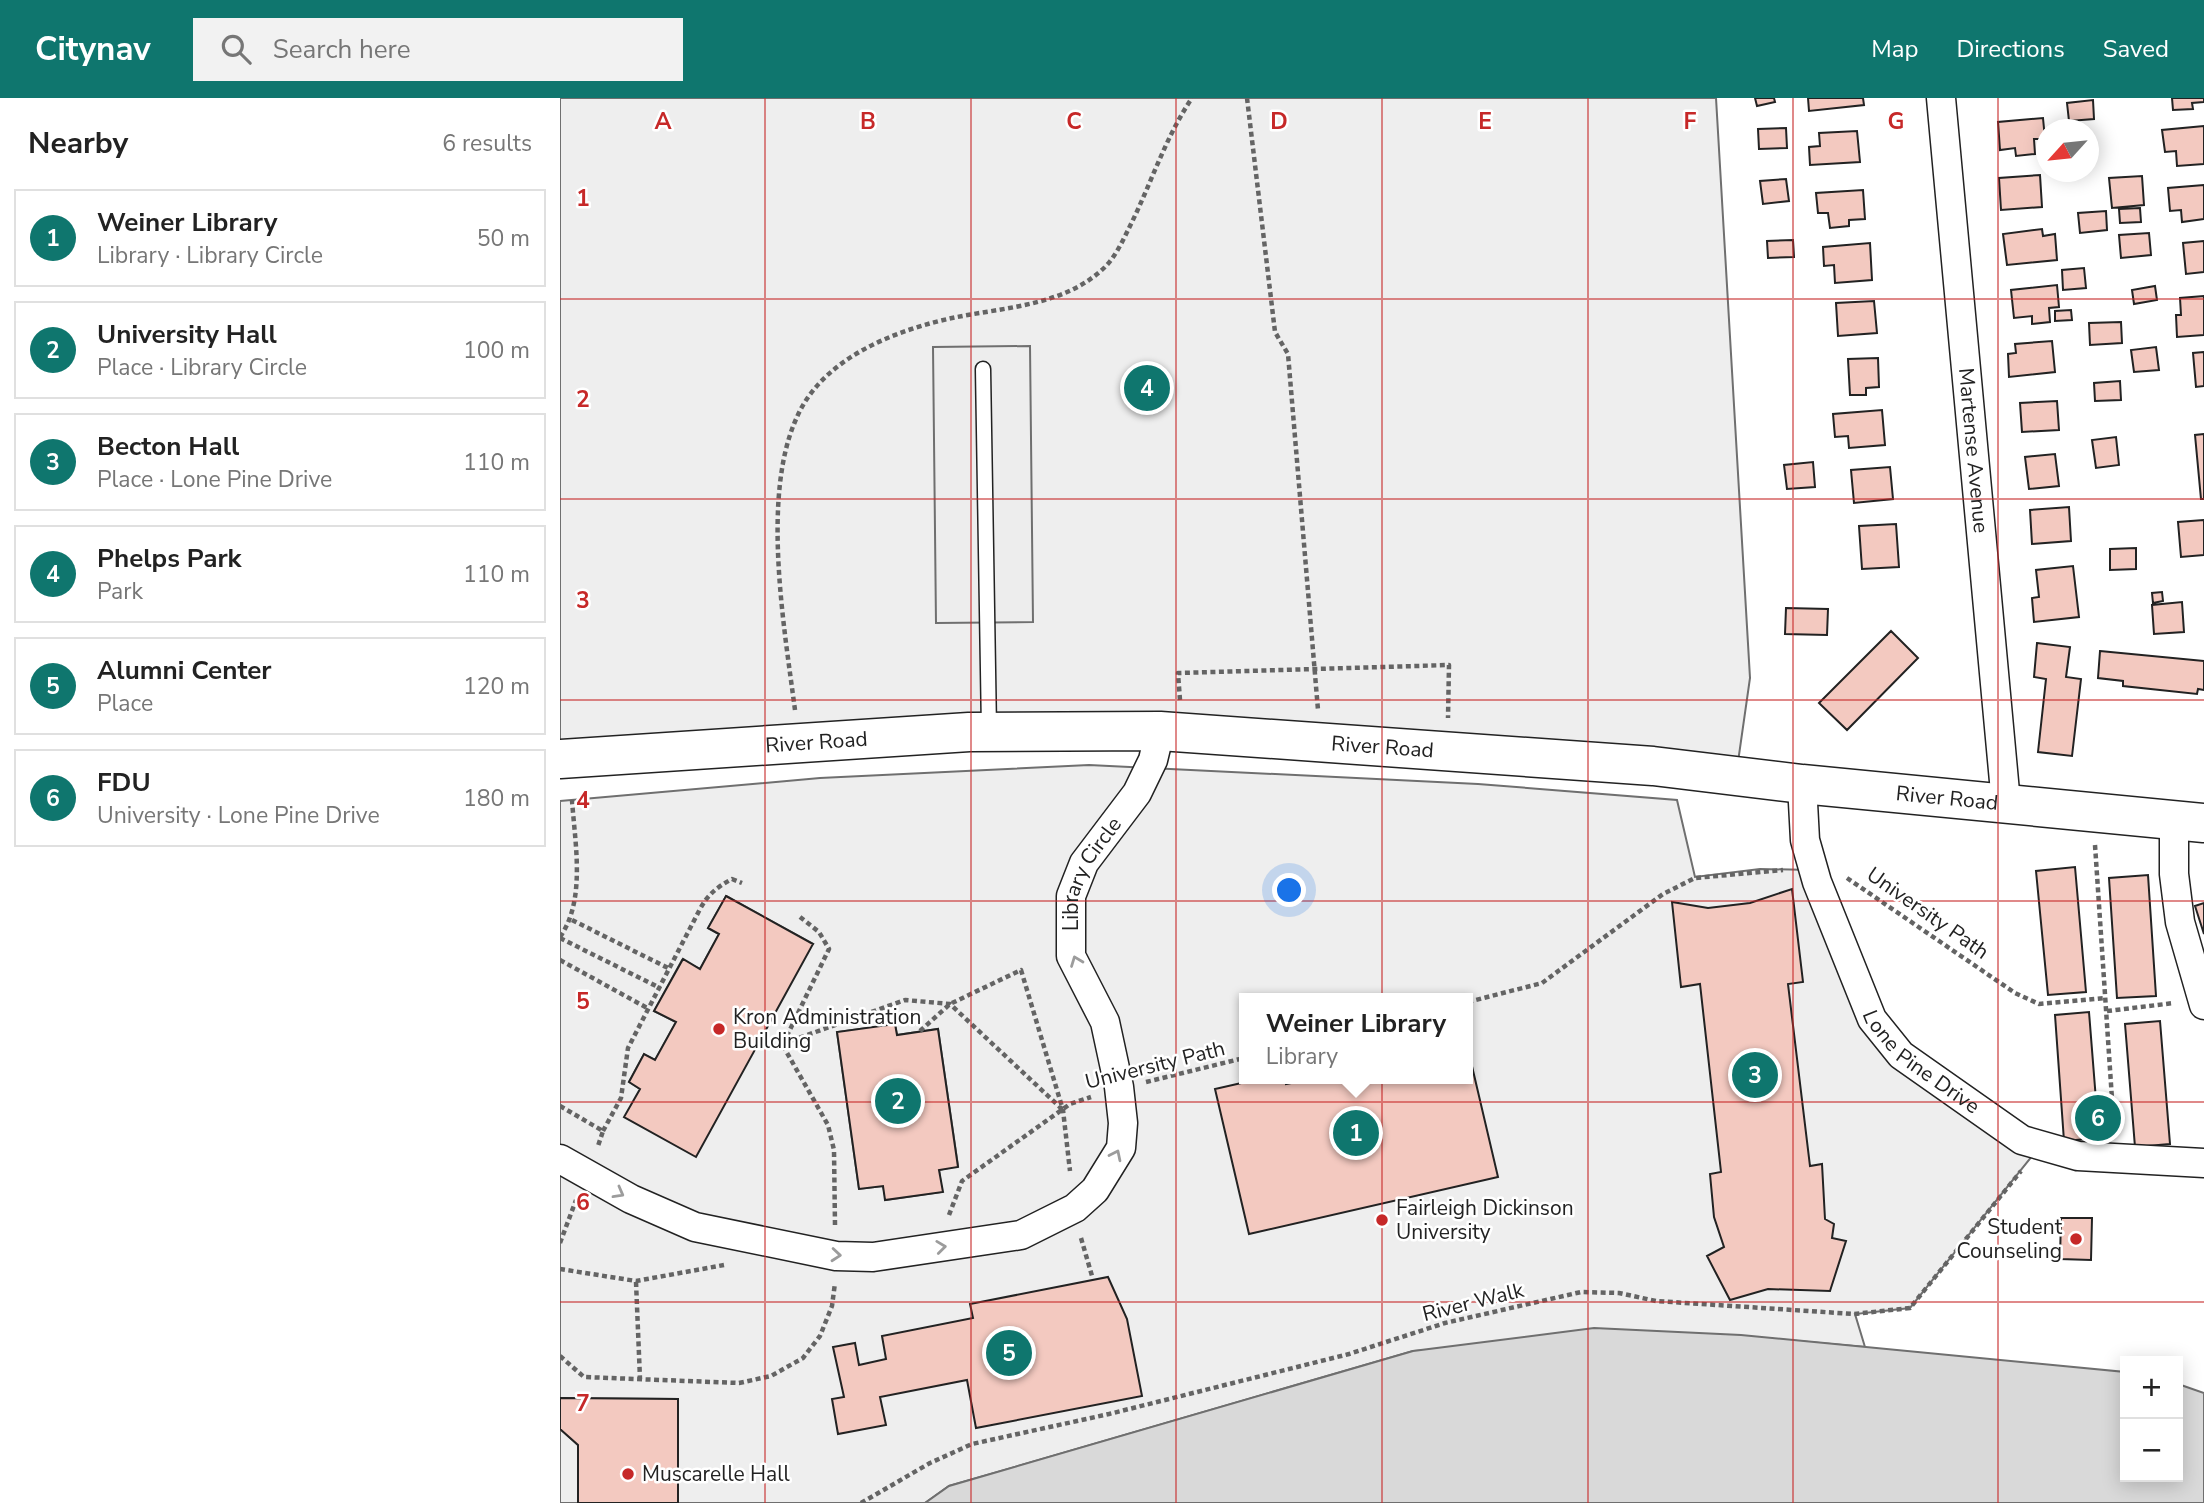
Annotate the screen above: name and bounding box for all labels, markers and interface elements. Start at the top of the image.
search box [193,18,683,81]
text: Citynav [35,27,151,72]
icon: search [217,30,255,68]
text: Search here [273,32,411,67]
text: Map [1871,33,1918,65]
text: Directions [1956,33,2065,65]
text: Saved [2103,33,2169,65]
text: A [654,106,672,137]
text: B [860,106,876,137]
text: C [1066,106,1082,137]
text: D [1270,106,1288,137]
text: E [1478,106,1492,137]
text: F [1684,106,1697,137]
text: G [1888,106,1904,137]
north arrow [2036,119,2099,182]
text: Nearby [28,123,128,164]
text: 6 results [442,128,532,159]
text: 1 [576,183,590,214]
text: Weiner Library [97,205,277,240]
text: 1 [46,223,60,254]
text: 50 m [477,223,530,254]
text: Library · Library Circle [97,240,323,271]
text: University Hall [97,317,277,352]
text: 2 [46,335,60,366]
text: 100 m [463,335,530,366]
text: Place · Library Circle [97,352,307,383]
pin: 4 [1124,362,1170,414]
street label: Martense Avenue [1952,367,1995,534]
text: 2 [576,384,590,415]
text: Becton Hall [97,429,239,464]
text: 3 [46,447,60,478]
text: 110 m [463,447,530,478]
text: Place · Lone Pine Drive [97,464,332,495]
text: Phelps Park [97,541,242,576]
text: 4 [46,559,60,590]
text: 110 m [463,559,530,590]
text: Park [97,576,143,607]
text: 3 [576,585,590,616]
text: Alumni Center [97,653,272,688]
text: 5 [46,671,60,702]
text: 120 m [463,671,530,702]
text: Place [97,688,153,719]
street label: River Road [764,725,869,759]
street label: River Road [1330,729,1435,764]
text: FDU [97,765,151,800]
street label: River Road [1895,779,2000,817]
text: 6 [46,783,60,814]
text: 180 m [463,783,530,814]
text: 4 [576,785,590,816]
text: University · Lone Pine Drive [97,800,380,831]
street label: Library Circle [1057,811,1128,931]
street label: University Path [1861,860,1995,966]
your location [1272,873,1306,907]
one-way arrow [1070,956,1084,968]
text: 5 [576,986,590,1017]
popup [1239,993,1473,1084]
place label: Kron Administration Building [733,1003,921,1055]
text: Weiner Library [1266,1006,1446,1041]
street label: Lone Pine Drive [1856,1006,1985,1120]
marker: Kron Administration Building [711,1021,727,1037]
street label: University Path [1082,1034,1228,1096]
text: Library [1266,1041,1338,1072]
pin: 3 [1732,1049,1778,1101]
pin: 2 [875,1075,921,1127]
pin: 6 [2075,1092,2121,1144]
pin: 1 [1333,1107,1379,1159]
one-way arrow [1107,1150,1121,1162]
one-way arrow [612,1185,624,1198]
text: 6 [576,1187,590,1218]
place label: Fairleigh Dickinson University [1396,1194,1574,1246]
marker: Fairleigh Dickinson University [1374,1212,1390,1228]
place label: Student Counseling [1957,1213,2063,1265]
marker: Student Counseling [2068,1231,2084,1247]
one-way arrow [935,1240,947,1255]
one-way arrow [831,1247,842,1262]
street label: River Walk [1419,1276,1527,1328]
pin: 5 [986,1327,1032,1379]
map controls [2120,1356,2183,1482]
button: + [2120,1356,2183,1419]
text: 7 [576,1388,590,1419]
button: − [2120,1419,2183,1482]
place label: Muscarelle Hall [642,1460,790,1488]
marker: Muscarelle Hall [620,1466,636,1482]

